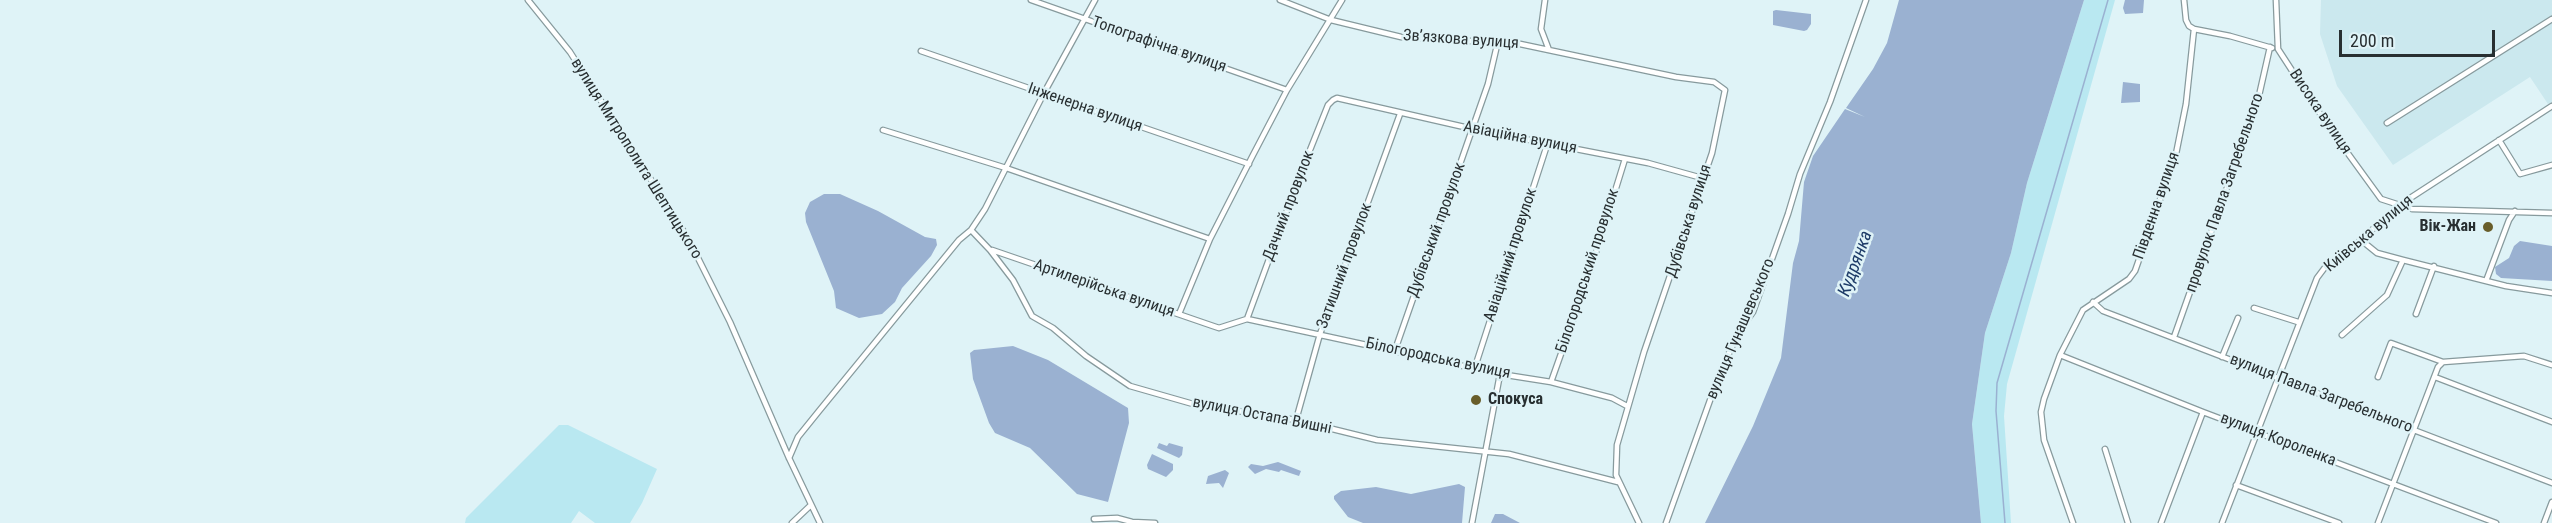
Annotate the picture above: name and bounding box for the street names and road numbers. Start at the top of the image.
street label: Топографічна вулиця [1089,13,1229,77]
street label: Звʼязкова вулиця [1402,26,1520,54]
street label: вулиця Митрополита Шептицького [566,55,706,263]
street label: Висока вулиця [2285,66,2355,158]
street label: Інженерна вулиця [1025,79,1145,137]
street label: провулок Павла Загребельного [2182,91,2268,295]
street label: Авіаційна вулиця [1462,118,1578,158]
street label: Дачний провулок [1259,148,1319,264]
street label: Південна вулиця [2130,150,2184,262]
street label: Дубівський провулок [1404,160,1470,300]
street label: Дубівська вулиця [1662,162,1716,280]
street label: Авіаційний провулок [1480,186,1542,324]
street label: Білогородський провулок [1552,187,1624,355]
street label: Київська вулиця [2321,191,2417,277]
street label: Затишний провулок [1313,201,1377,331]
street label: Артилерійська вулиця [1031,256,1177,322]
street label: вулиця Гунашевського [1703,256,1779,402]
street label: Білогородська вулиця [1364,334,1512,384]
street label: вулиця Павла Загребельного [2227,350,2415,438]
street label: вулиця Остапа Вишні [1191,393,1333,439]
street label: вулиця Короленка [2217,409,2339,471]

